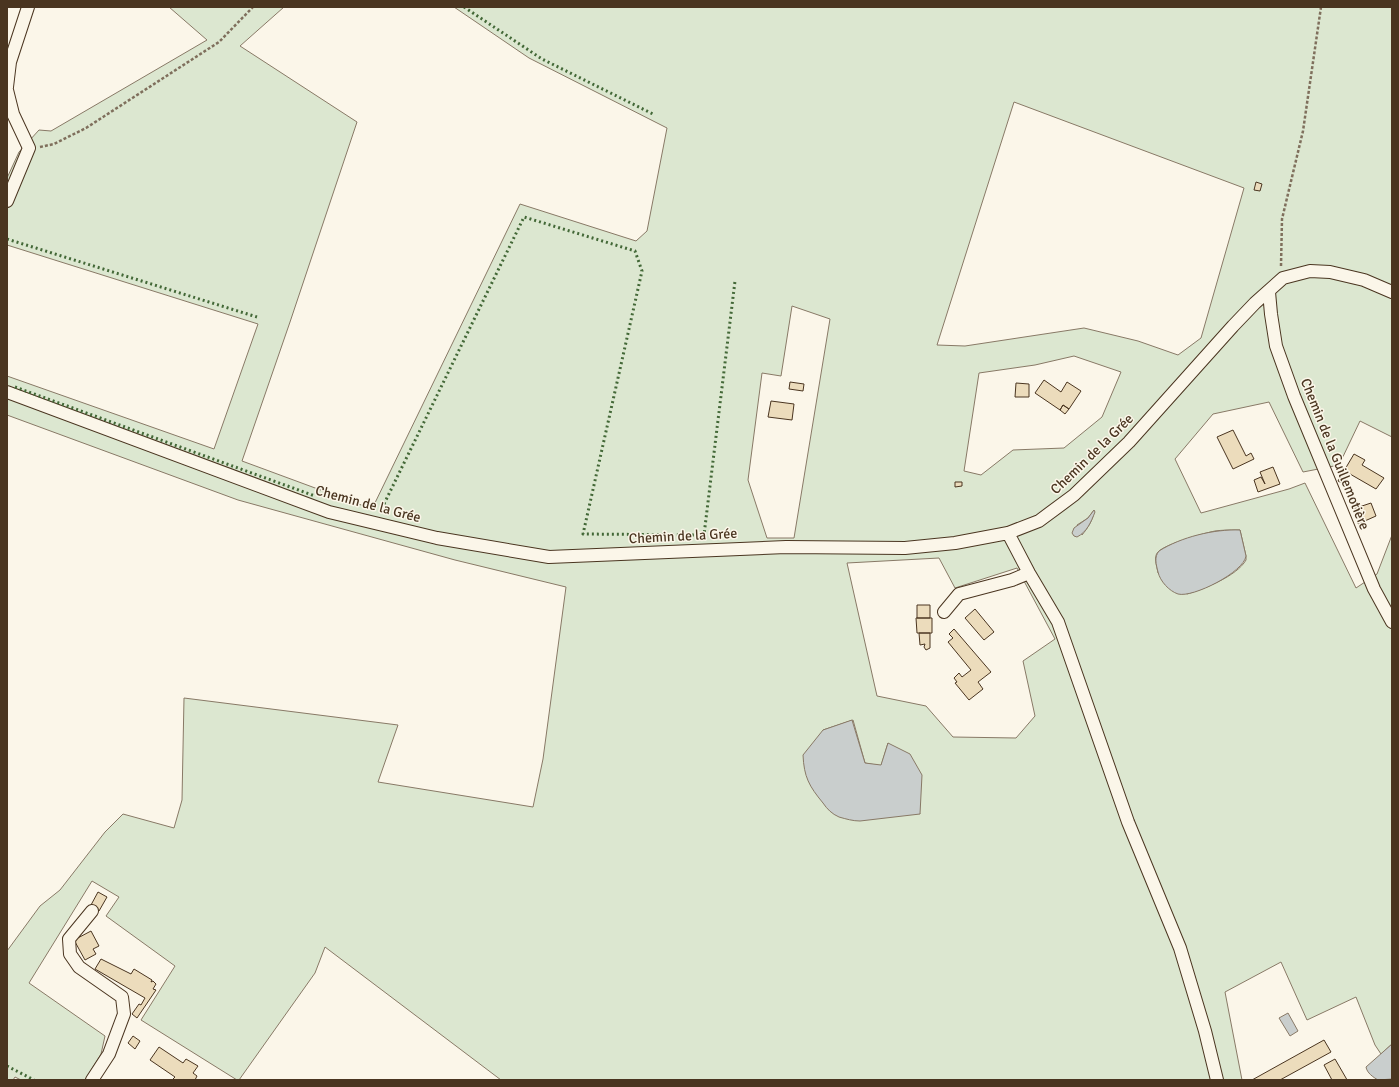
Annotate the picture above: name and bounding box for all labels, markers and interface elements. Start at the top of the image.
street label: Chemin de la Guillemotière [1297,376,1373,532]
street label: Chemin de la Grée [1047,410,1137,498]
street label: Chemin de la Grée [313,482,423,526]
street label: Chemin de la Grée [628,525,738,547]

